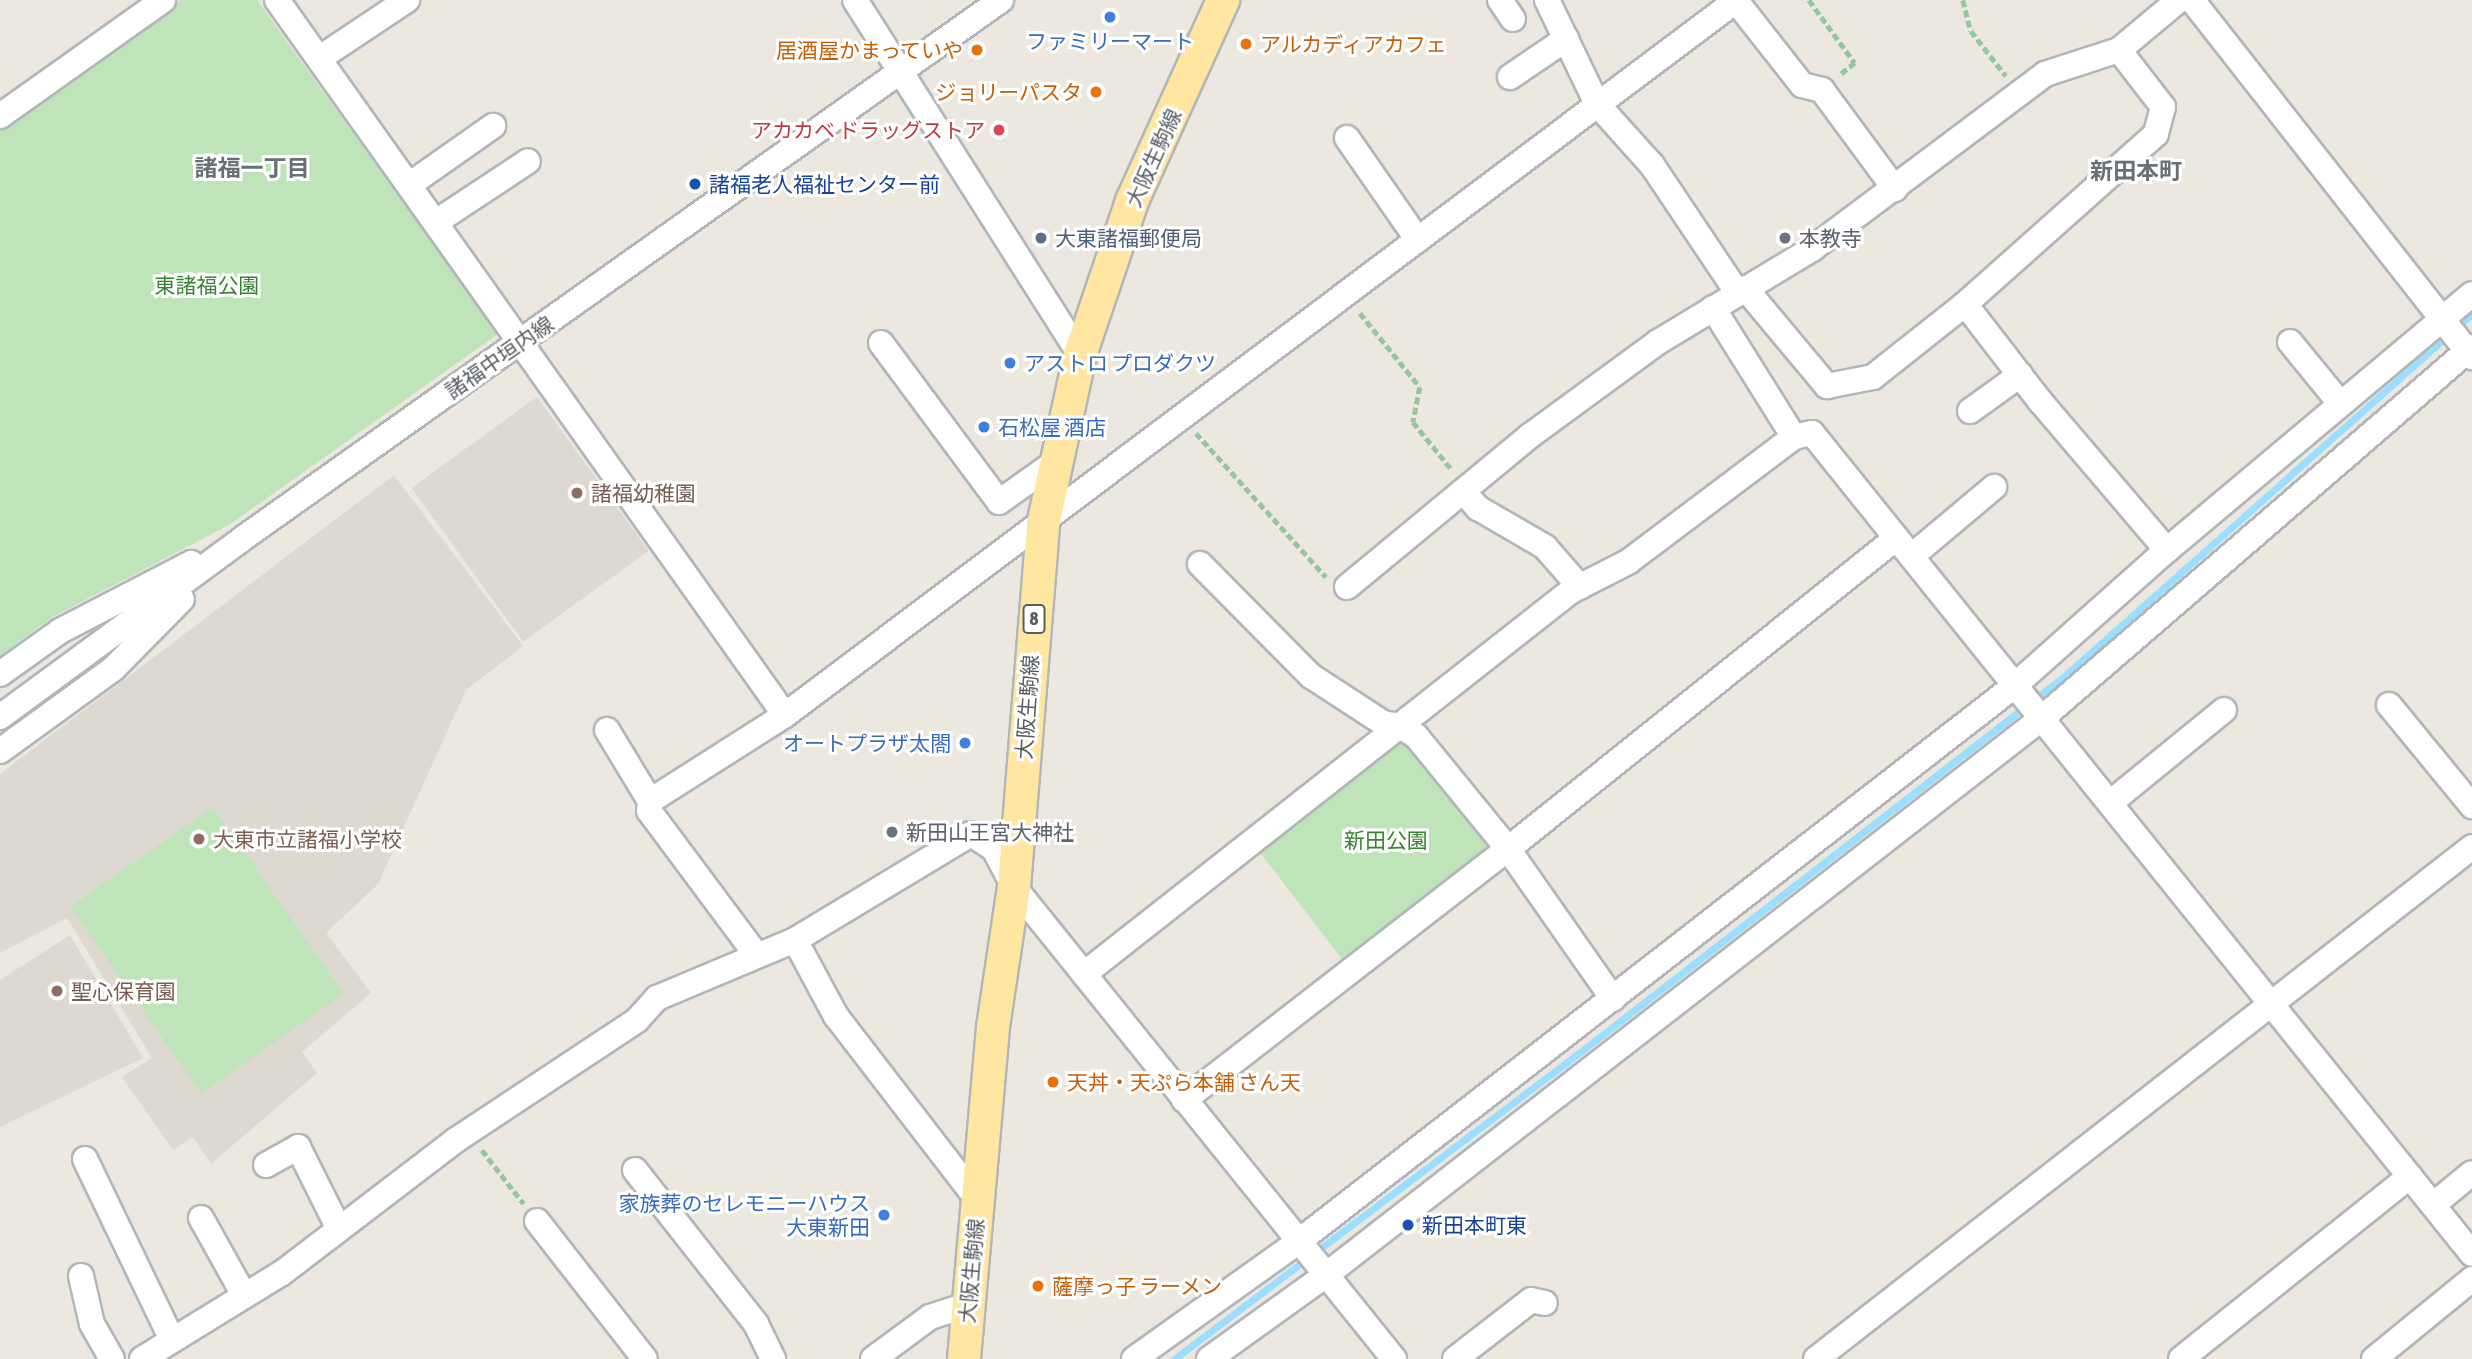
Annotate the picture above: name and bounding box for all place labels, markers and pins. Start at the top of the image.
marker: ファミリーマート [1102,9,1118,25]
place label: ファミリーマート [1026,28,1194,54]
place label: アルカディアカフェ [1260,31,1449,57]
marker: アルカディアカフェ [1238,36,1254,52]
place label: 居酒屋かまっていや [774,37,963,63]
marker: 居酒屋かまっていや [969,42,985,58]
place label: ジョリーパスタ [935,79,1082,105]
marker: ジョリーパスタ [1088,84,1104,100]
place label: アカカベ ドラッグストア [751,117,985,143]
marker: アカカベ ドラッグストア [991,122,1007,138]
place label: 諸福老人福祉センター前 [709,171,940,197]
marker: 諸福老人福祉センター前 [687,176,703,192]
place label: 大東諸福郵便局 [1055,225,1202,251]
place label: 本教寺 [1799,225,1862,251]
marker: 大東諸福郵便局 [1033,230,1049,246]
marker: 本教寺 [1777,230,1793,246]
place label: アストロ プロダクツ [1024,350,1216,376]
marker: アストロ プロダクツ [1002,355,1018,371]
place label: 石松屋 酒店 [998,414,1106,440]
marker: 石松屋 酒店 [976,419,992,435]
place label: 諸福幼稚園 [591,480,696,506]
marker: 諸福幼稚園 [569,485,585,501]
place label: オートプラザ太閤 [783,730,951,756]
marker: オートプラザ太閤 [957,735,973,751]
place label: 新田山王宮大神社 [906,819,1074,845]
marker: 新田山王宮大神社 [884,824,900,840]
place label: 大東市立諸福小学校 [213,826,402,852]
marker: 大東市立諸福小学校 [191,831,207,847]
place label: 聖心保育園 [71,978,176,1004]
marker: 聖心保育園 [49,983,65,999]
place label: 天丼・天ぷら本舗 さん天 [1067,1069,1301,1095]
marker: 天丼・天ぷら本舗 さん天 [1045,1074,1061,1090]
place label: 家族葬のセレモニーハウス 大東新田 [618,1190,870,1240]
marker: 家族葬のセレモニーハウス 大東新田 [876,1207,892,1223]
place label: 新田本町東 [1422,1212,1527,1238]
marker: 新田本町東 [1400,1217,1416,1233]
place label: 薩摩っ子 ラーメン [1052,1273,1223,1299]
marker: 薩摩っ子 ラーメン [1030,1278,1046,1294]

